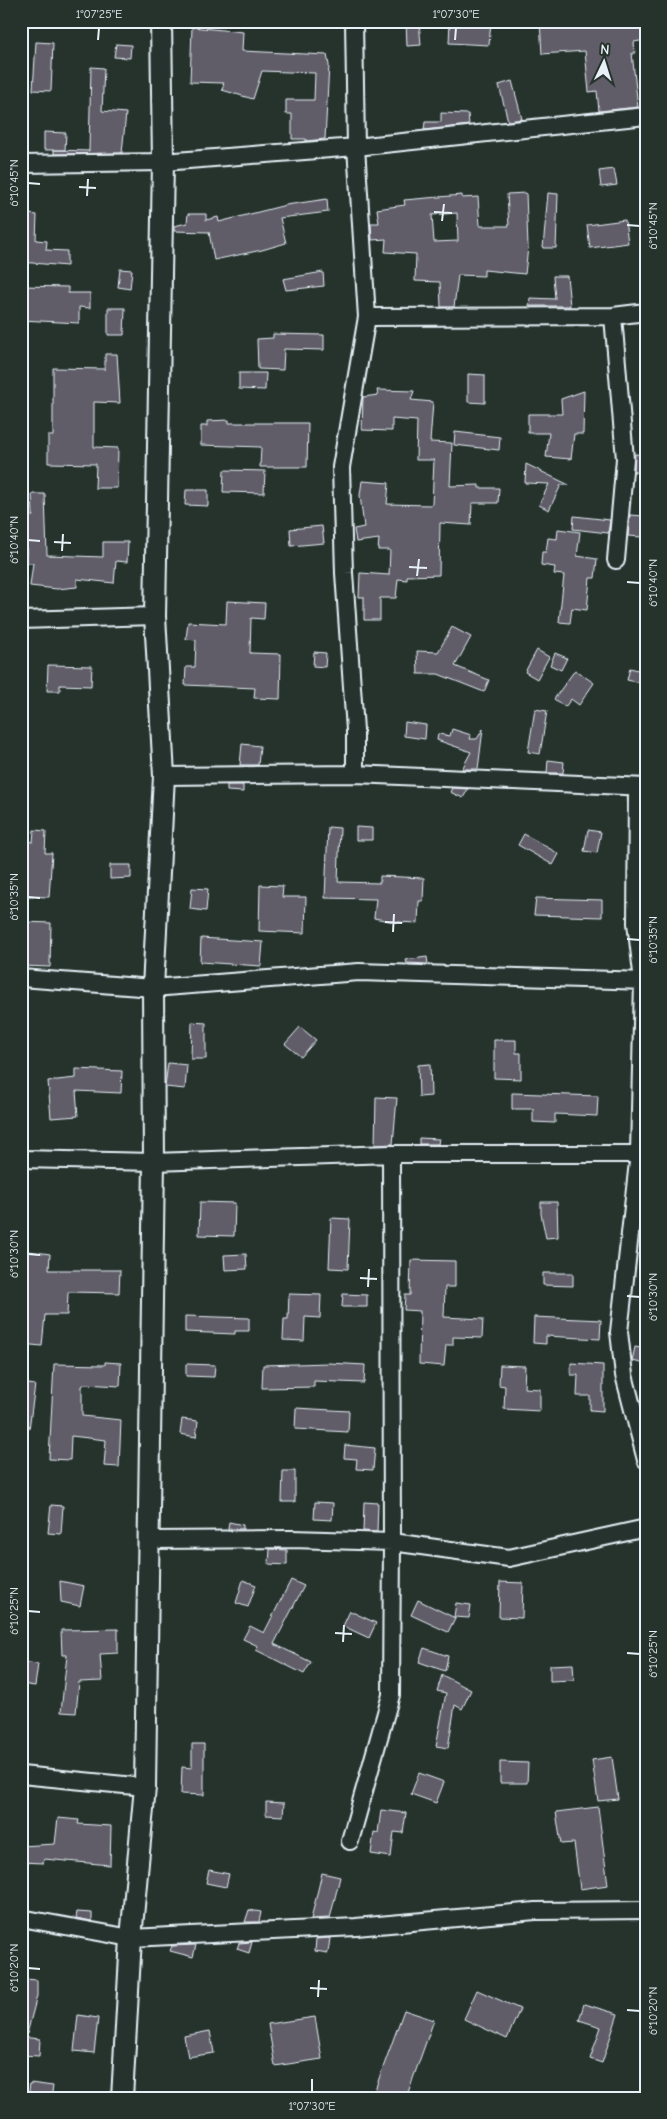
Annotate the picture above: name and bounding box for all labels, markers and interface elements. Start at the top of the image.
text: 1°07'25"E [76,7,122,21]
text: 1°07'30"E [433,7,479,21]
north arrow [580,38,630,88]
text: N [600,41,610,58]
text: 6°10'45"N [7,159,21,207]
text: 6°10'45"N [646,202,660,250]
text: 6°10'40"N [7,516,21,564]
text: 6°10'40"N [646,559,660,607]
text: 6°10'35"N [7,873,21,921]
text: 6°10'35"N [646,916,660,964]
text: 6°10'30"N [7,1230,21,1278]
text: 6°10'30"N [646,1273,660,1321]
text: 6°10'25"N [7,1587,21,1635]
text: 6°10'25"N [646,1630,660,1678]
text: 6°10'20"N [7,1944,21,1992]
text: 6°10'20"N [646,1987,660,2035]
text: 1°07'30"E [289,2099,335,2113]

